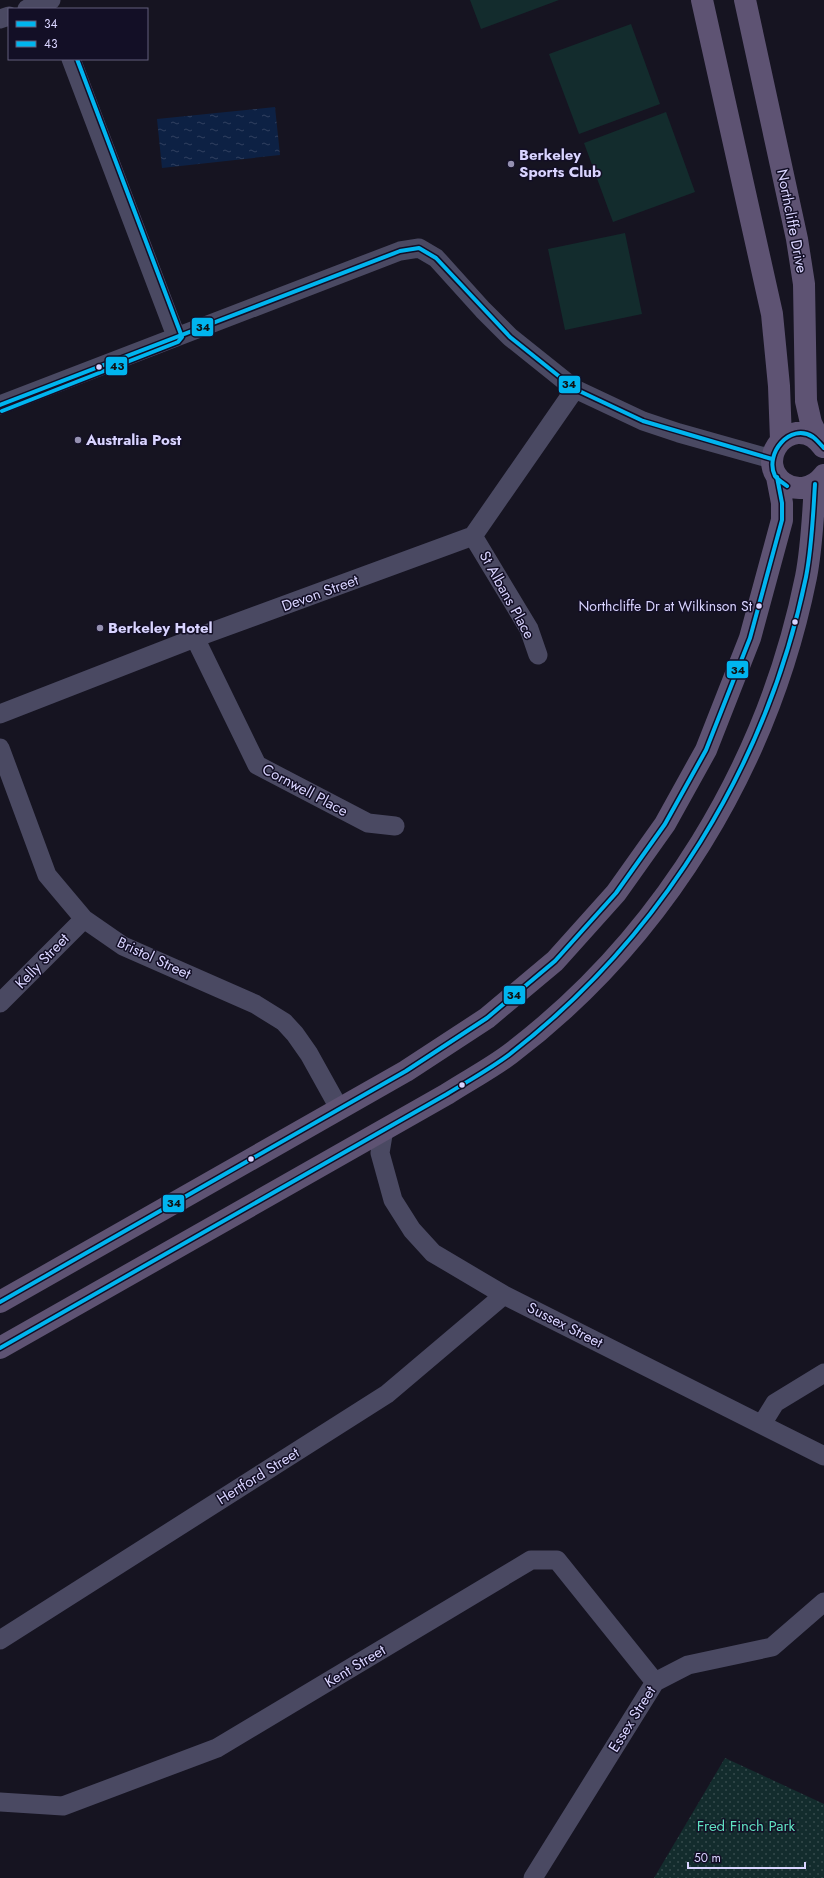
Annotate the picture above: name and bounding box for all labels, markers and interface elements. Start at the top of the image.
legend [8,8,148,60]
text: 34 [44,15,58,33]
text: 43 [44,35,58,53]
place label: Berkeley Sports Club [519,144,601,183]
marker: Berkeley Sports Club [506,159,516,169]
street label: Northcliffe Drive [771,167,813,275]
line badge: 34 [191,317,214,337]
text: 34 [196,319,211,335]
line badge: 43 [105,356,128,376]
text: 43 [110,358,124,374]
unlabelled marker [94,362,104,372]
line badge: 34 [558,375,581,394]
text: 34 [562,376,577,392]
place label: Australia Post [85,429,182,451]
marker: Australia Post [73,435,83,445]
street label: St Albans Place [474,547,540,643]
street label: Devon Street [278,569,362,617]
place label: Northcliffe Dr at Wilkinson St [578,596,753,616]
marker: Northcliffe Dr at Wilkinson St [754,601,764,611]
place label: Berkeley Hotel [108,617,213,639]
unlabelled marker [790,617,800,627]
marker: Berkeley Hotel [95,623,105,633]
line badge: 34 [726,660,749,679]
text: 34 [731,662,746,678]
street label: Cornwell Place [258,758,352,822]
street label: Kelly Street [10,928,74,994]
street label: Bristol Street [114,931,195,985]
line badge: 34 [503,985,526,1005]
text: 34 [507,987,522,1003]
unlabelled marker [457,1080,467,1090]
unlabelled marker [246,1154,256,1164]
line badge: 34 [162,1194,185,1213]
text: 34 [167,1195,182,1211]
street label: Sussex Street [523,1297,607,1354]
street label: Hertford Street [212,1442,304,1510]
street label: Kent Street [320,1639,390,1693]
street label: Essex Street [603,1681,661,1756]
park label: Fred Finch Park [697,1815,796,1837]
scale bar [688,1844,805,1870]
text: 50 m [694,1849,721,1867]

